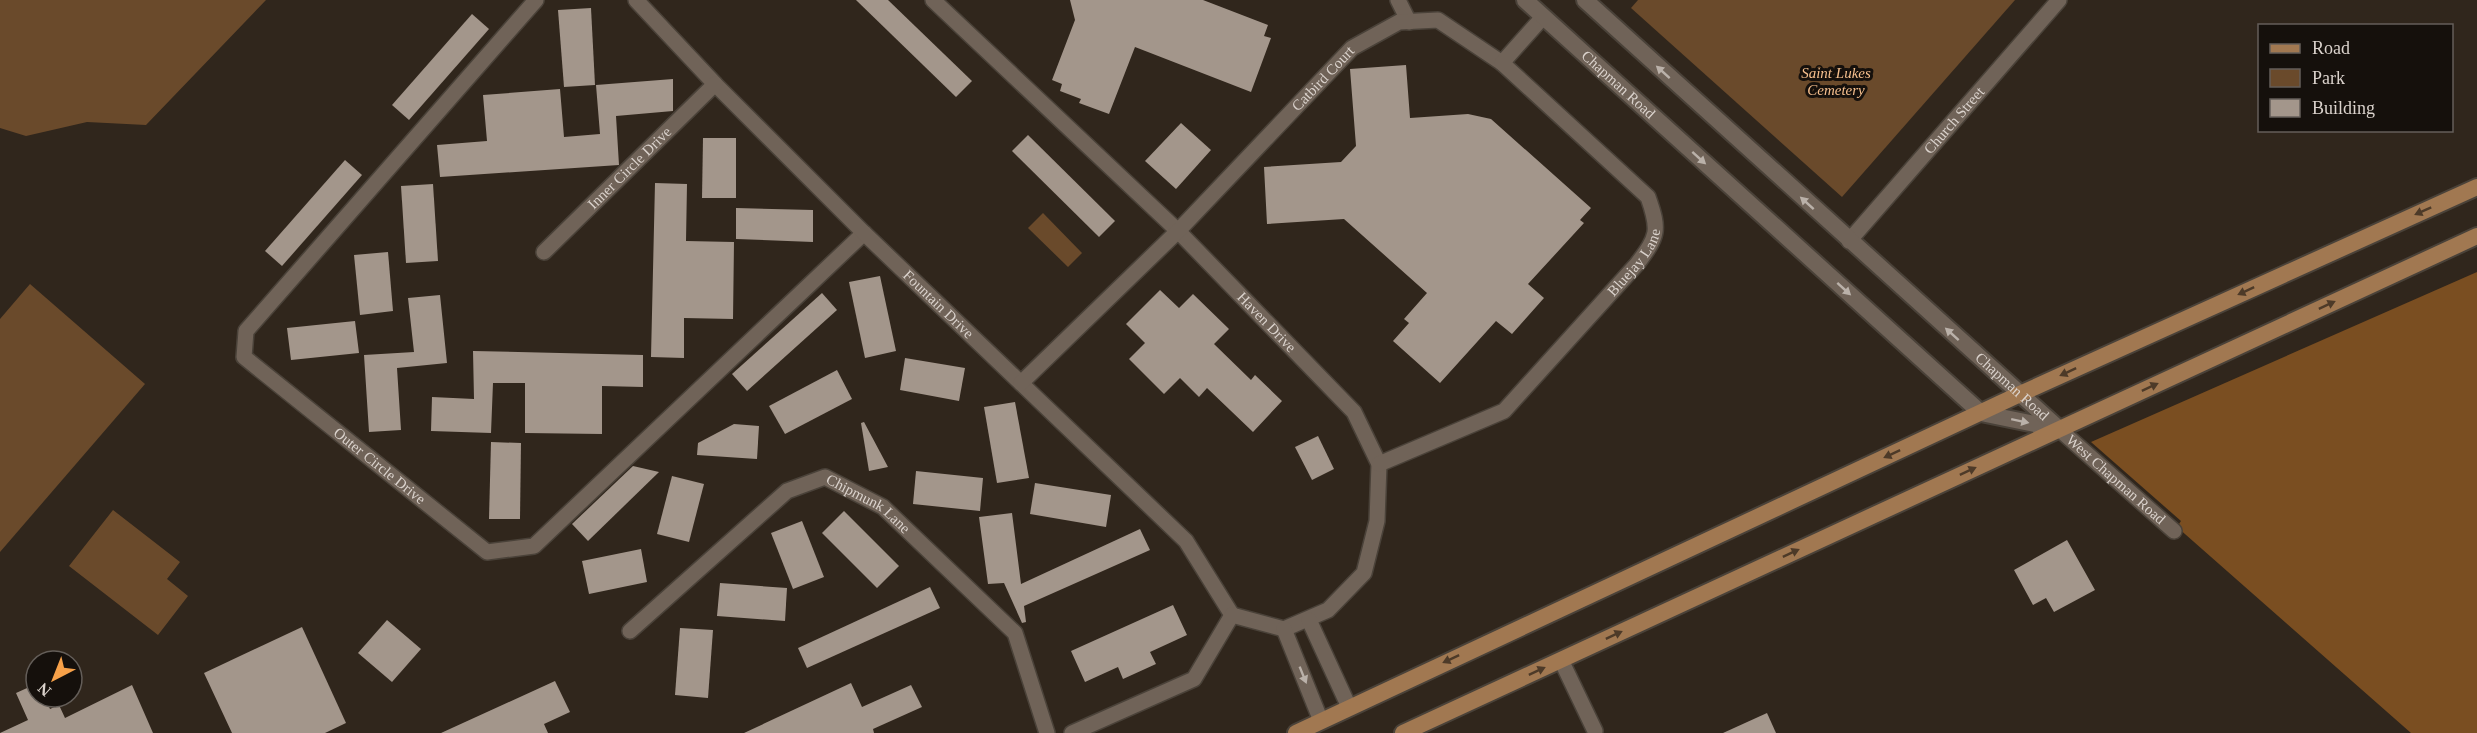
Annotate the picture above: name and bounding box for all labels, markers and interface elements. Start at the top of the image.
legend [2258,24,2453,132]
text: Road [2312,38,2350,58]
street label: Catbird Court [1289,42,1358,114]
street label: Chapman Road [1579,47,1659,122]
one-way arrow [1656,65,1671,79]
park label: Saint Lukes Cemetery [1801,65,1871,98]
text: Park [2312,68,2345,88]
street label: Church Street [1921,83,1988,157]
text: Building [2312,98,2375,118]
street label: Inner Circle Drive [585,123,675,212]
one-way arrow [1691,151,1706,164]
one-way arrow [1800,196,1815,210]
one-way arrow [2415,206,2432,215]
street label: Bluejay Lane [1604,227,1663,299]
street label: Fountain Drive [900,267,977,342]
one-way arrow [1836,282,1851,295]
one-way arrow [2237,286,2254,295]
street label: Haven Drive [1234,289,1300,356]
one-way arrow [2319,301,2336,310]
one-way arrow [1945,328,1960,341]
street label: Chapman Road [1972,349,2052,424]
one-way arrow [2059,367,2077,377]
one-way arrow [2141,382,2158,391]
one-way arrow [2010,417,2029,426]
street label: Outer Circle Drive [331,424,429,507]
street label: West Chapman Road [2063,432,2169,528]
one-way arrow [1883,450,1900,459]
one-way arrow [1960,466,1977,475]
street label: Chipmunk Lane [824,471,914,537]
one-way arrow [1783,548,1800,557]
one-way arrow [1606,631,1623,640]
north arrow [24,649,84,709]
one-way arrow [1443,654,1460,663]
one-way arrow [1299,666,1308,684]
one-way arrow [1529,666,1547,676]
text: N [34,679,54,700]

